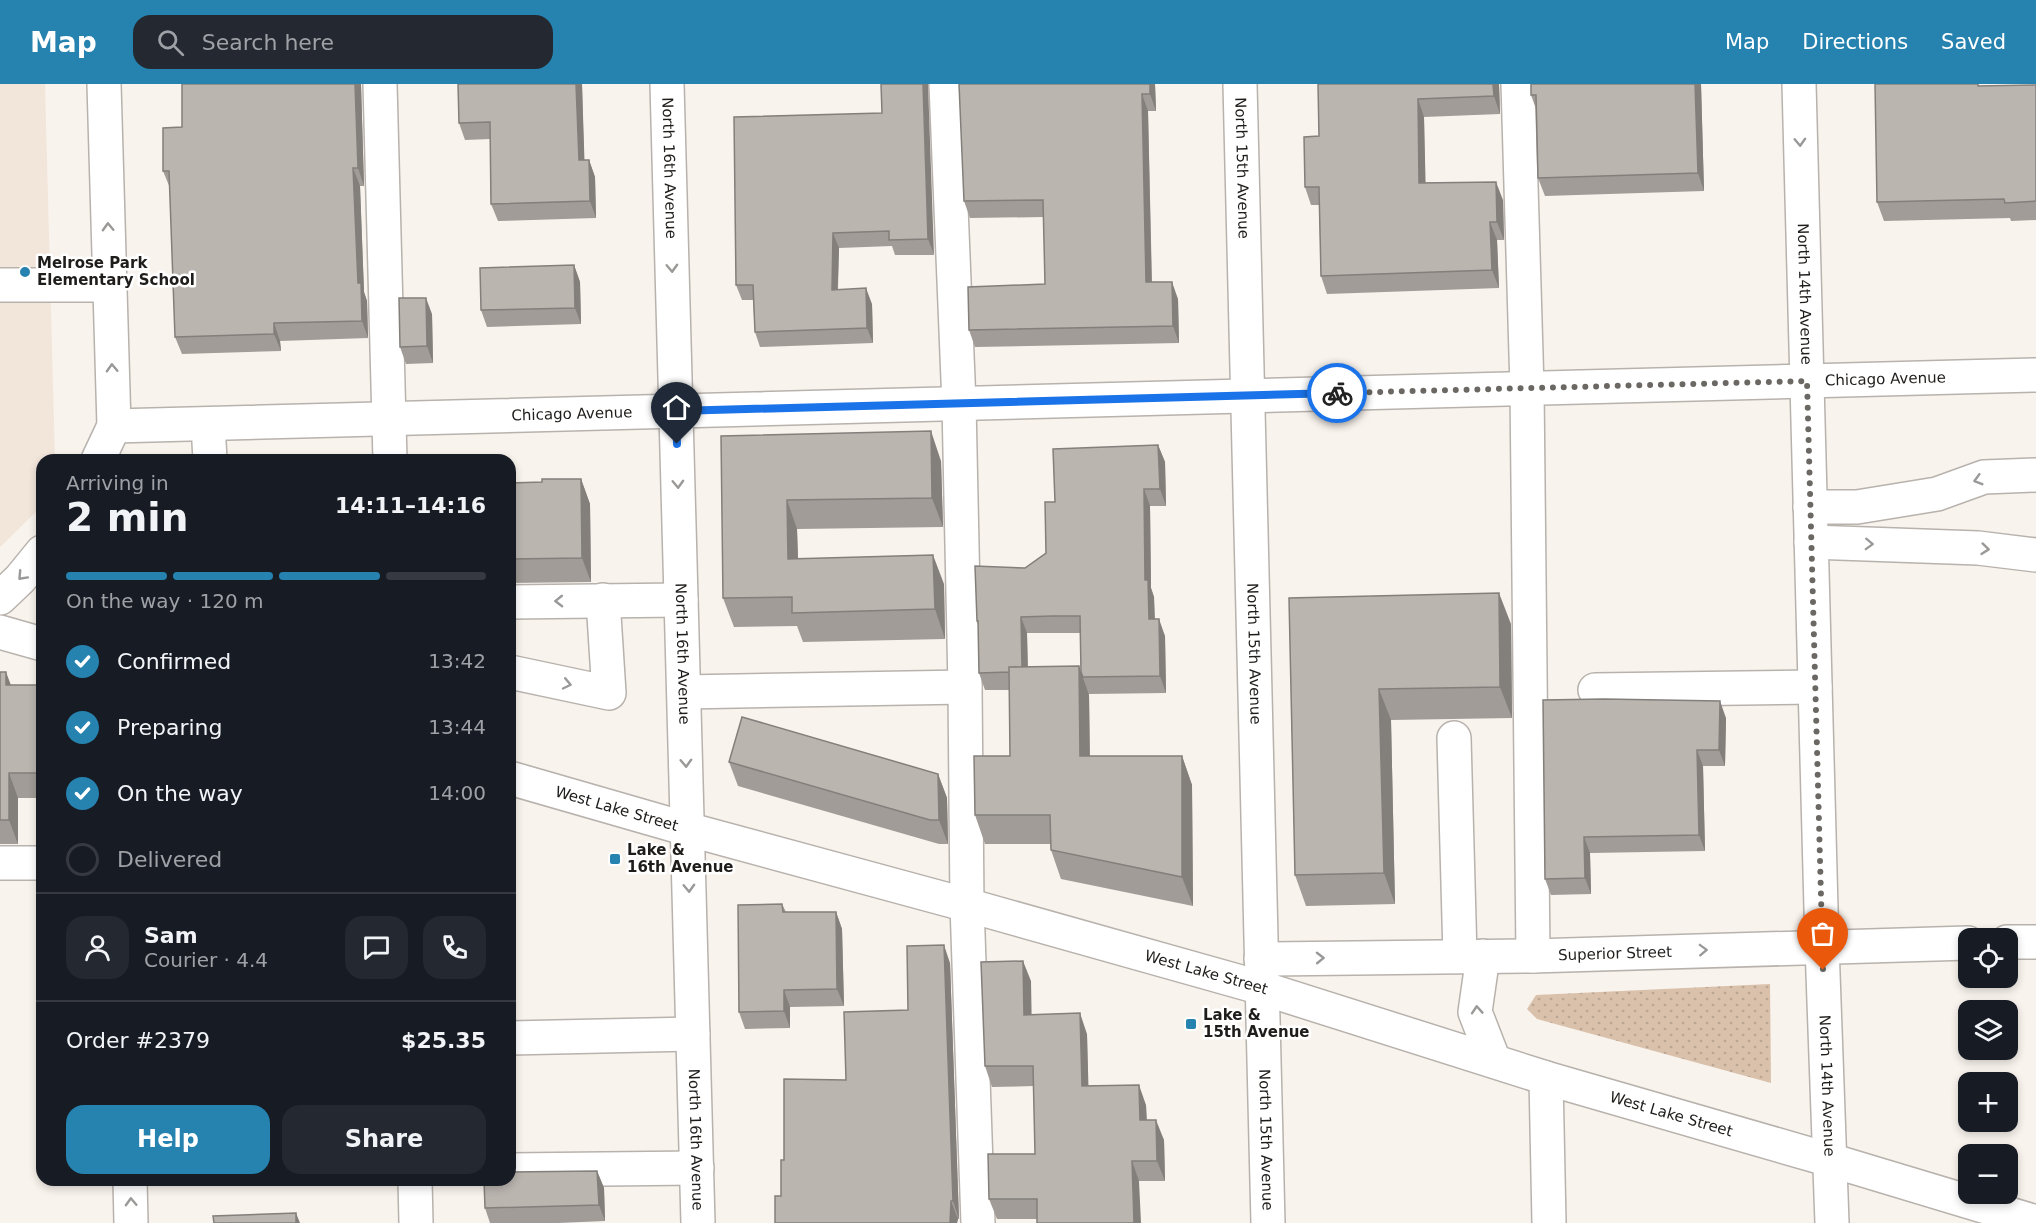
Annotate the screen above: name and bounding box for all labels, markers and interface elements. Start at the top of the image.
search box [133,15,553,69]
text: Map [30,26,97,59]
icon: search [154,26,187,59]
text: Search here [202,30,334,55]
text: Map [1725,30,1769,54]
text: Directions [1802,30,1908,54]
text: Saved [1941,30,2006,54]
street label: North 16th Avenue [658,97,680,239]
street label: North 15th Avenue [1231,97,1253,239]
one-way arrow [1794,138,1807,147]
one-way arrow [102,222,114,231]
street label: North 14th Avenue [1794,223,1815,365]
place label: Melrose Park Elementary School [37,254,195,289]
one-way arrow [666,264,678,273]
marker: Melrose Park Elementary School [18,265,32,279]
one-way arrow [106,363,118,372]
courier [1307,363,1367,423]
street label: Chicago Avenue [1825,368,1946,390]
icon: bike [1321,377,1354,410]
pin [651,382,702,444]
icon: home [660,391,693,424]
street label: Chicago Avenue [511,403,633,424]
text: Arriving in [66,471,169,495]
one-way arrow [1973,472,1983,485]
one-way arrow [672,480,684,489]
text: 14:11–14:16 [335,493,486,518]
text: 2 min [66,495,188,540]
one-way arrow [1865,538,1874,551]
one-way arrow [1980,542,1989,555]
one-way arrow [18,569,29,580]
street label: North 16th Avenue [672,583,693,725]
street label: North 15th Avenue [1243,583,1265,725]
text: On the way · 120 m [66,589,264,613]
one-way arrow [555,595,564,607]
icon: check [66,645,99,678]
text: Confirmed [117,649,231,674]
text: 13:42 [428,649,486,673]
one-way arrow [562,677,572,690]
icon: check [66,711,99,744]
text: Preparing [117,715,223,740]
text: 13:44 [428,715,486,739]
one-way arrow [679,759,692,768]
icon: check [66,777,99,810]
text: On the way [117,781,243,806]
text: 14:00 [428,781,486,805]
street label: West Lake Street [553,782,680,835]
place label: Lake & 16th Avenue [627,841,734,876]
text: Delivered [117,847,222,872]
marker: Lake & 16th Avenue [608,852,622,866]
one-way arrow [682,883,695,892]
pin [1797,908,1848,970]
button: person [66,916,129,979]
button: chat [345,916,408,979]
button: phone [423,916,486,979]
icon: bag [1806,917,1839,950]
text: Sam [144,923,198,948]
map controls [1958,928,2018,1204]
button: locate [1958,928,2018,988]
street label: Superior Street [1558,943,1672,964]
one-way arrow [1699,944,1708,956]
street label: West Lake Street [1143,946,1270,998]
text: Courier · 4.4 [144,948,268,972]
one-way arrow [1315,952,1324,964]
button: layers [1958,1000,2018,1060]
one-way arrow [1471,1005,1484,1014]
place label: Lake & 15th Avenue [1203,1006,1310,1041]
street label: North 14th Avenue [1815,1014,1839,1157]
marker: Lake & 15th Avenue [1184,1017,1198,1031]
text: Order #2379 [66,1028,210,1053]
text: $25.35 [401,1028,486,1053]
street label: North 16th Avenue [685,1068,707,1211]
street label: North 15th Avenue [1255,1069,1277,1211]
button: + [1958,1072,2018,1132]
street label: West Lake Street [1608,1088,1735,1140]
button: Help [66,1105,270,1174]
button: Share [282,1105,486,1174]
button: − [1958,1144,2018,1204]
one-way arrow [124,1197,137,1206]

